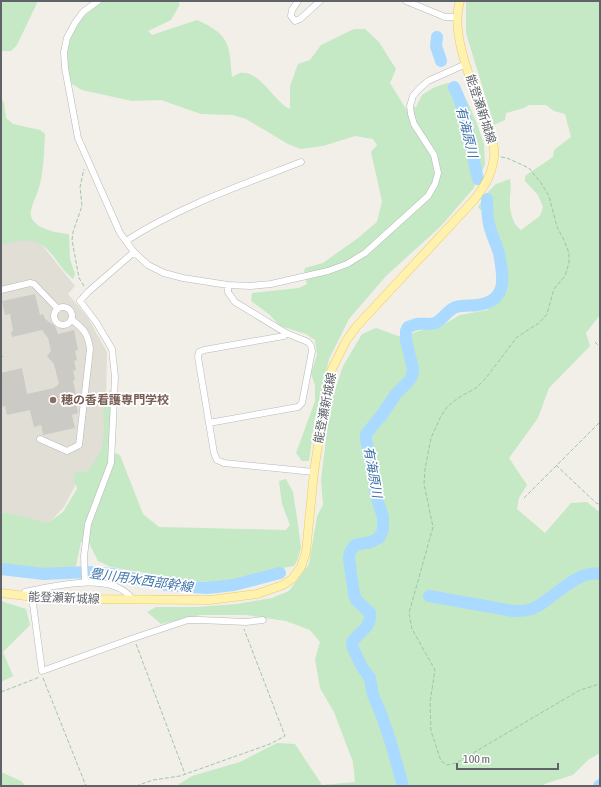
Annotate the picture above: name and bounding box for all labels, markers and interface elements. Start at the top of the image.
street label: 能登瀬新城線 [463,73,499,145]
water label: 有海原川 [453,105,481,161]
street label: 能登瀬新城線 [311,371,339,445]
place label: 穂の香看護専門学校 [61,393,169,407]
marker: 穂の香看護専門学校 [48,395,58,405]
water label: 有海原川 [361,445,385,501]
water label: 豊川用水西部幹線 [88,565,196,595]
street label: 能登瀬新城線 [28,590,100,606]
scale bar [457,745,558,771]
text: 100 m [463,752,490,766]

